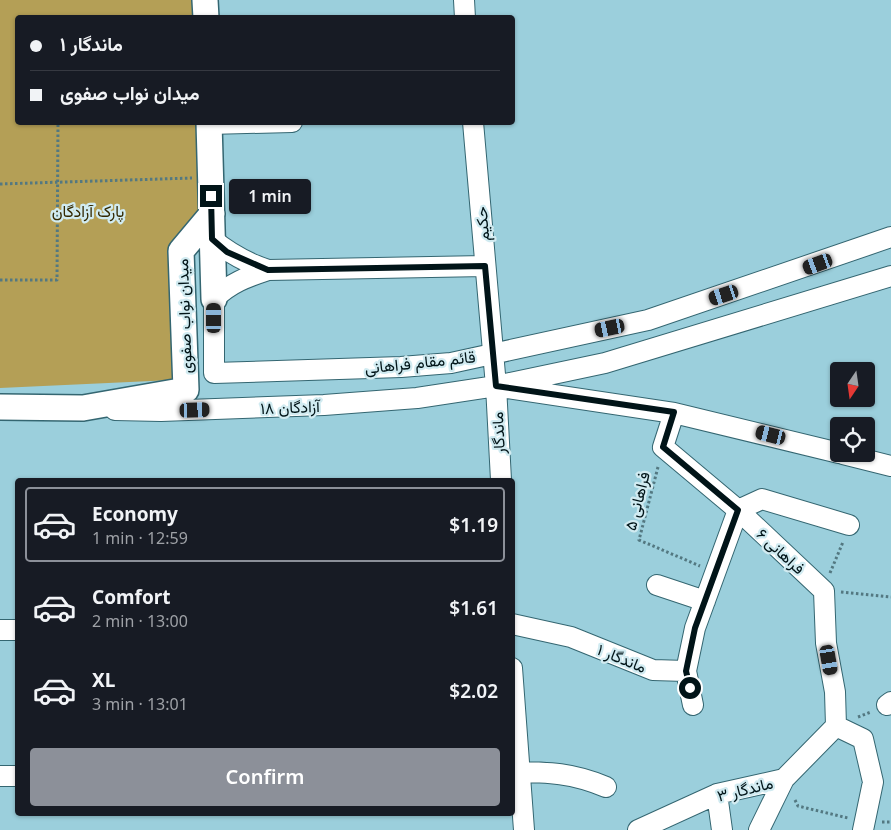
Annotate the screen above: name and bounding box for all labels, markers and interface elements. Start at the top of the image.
text: ماندگار ۱ [60,31,123,57]
text: میدان نواب صفوی [60,80,199,106]
callout: 1 min [228,178,311,214]
route end [200,185,222,207]
text: 1 min [248,185,292,207]
park label: پارک آزادگان [52,200,124,223]
street label: حکیم [469,205,494,242]
car [801,252,834,276]
street label: میدان نواب صفوی [171,258,197,374]
car [707,283,740,307]
car [206,303,221,333]
car [593,318,626,338]
street label: قائم مقام فراهانی [363,345,477,379]
north arrow [830,362,875,408]
map controls [830,362,875,462]
street label: آزادگان ۱۸ [260,395,321,419]
car [179,402,210,418]
street label: ماندگار [486,411,510,456]
button: locate [830,417,875,462]
car [754,424,787,446]
street label: فراهانی ۵ [619,469,655,533]
text: Economy [92,501,178,527]
icon: car [32,502,77,547]
text: $1.19 [449,512,498,538]
street label: فراهانی ۶ [752,523,810,579]
text: 1 min · 12:59 [92,527,188,549]
text: Comfort [92,584,171,610]
icon: car [32,585,77,630]
text: $1.61 [449,595,498,621]
text: 2 min · 13:00 [92,610,188,632]
street label: ماندگار ۱ [594,638,650,678]
car [819,644,838,676]
text: XL [92,667,115,693]
icon: car [32,668,77,713]
route start [679,677,701,699]
text: $2.02 [449,678,498,704]
text: 3 min · 13:01 [92,693,188,715]
button: Confirm [30,748,500,806]
street label: ماندگار ۳ [715,771,775,807]

